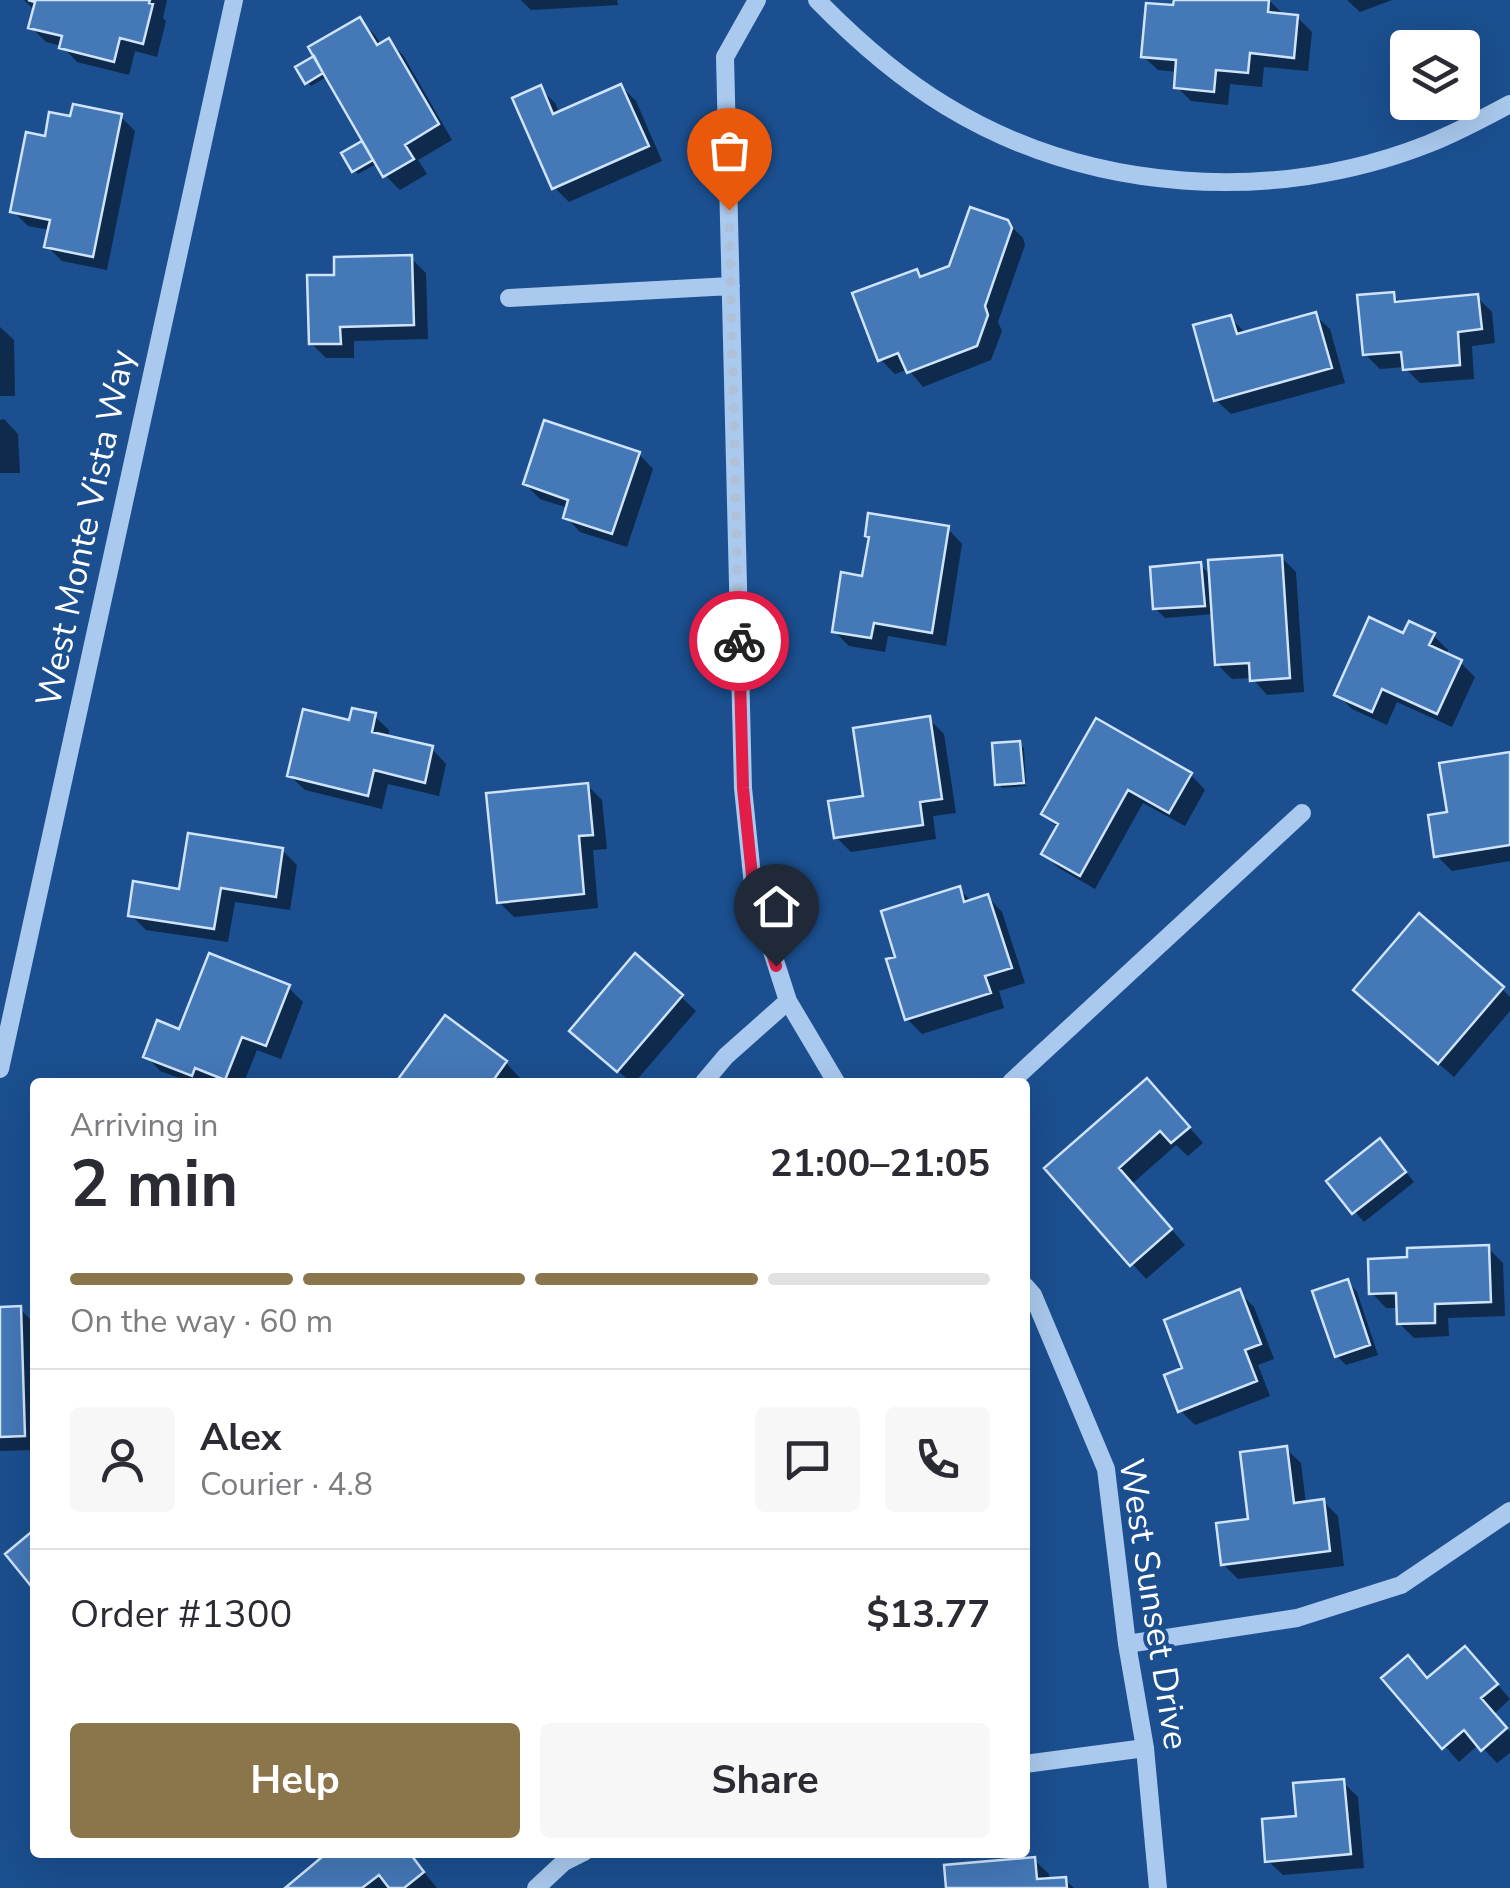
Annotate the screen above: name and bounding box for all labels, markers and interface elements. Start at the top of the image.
map controls [1390,30,1480,120]
button: layers [1390,30,1480,120]
pin [687,108,772,211]
icon: bag [702,123,757,178]
street label: West Monte Vista Way [25,345,146,711]
courier [689,591,789,691]
icon: bike [712,614,767,669]
pin [734,864,819,967]
icon: home [749,879,804,934]
text: Arriving in [70,1104,218,1147]
text: 21:00–21:05 [770,1138,990,1189]
text: 2 min [70,1140,238,1229]
text: On the way · 60 m [70,1300,333,1343]
button: person [70,1407,175,1512]
button: chat [755,1407,860,1512]
button: phone [885,1407,990,1512]
text: Alex [200,1412,281,1463]
street label: West Sunset Drive [1107,1455,1200,1753]
text: Courier · 4.8 [200,1463,373,1506]
text: Order #1300 [70,1589,292,1640]
text: $13.77 [867,1589,990,1640]
button: Help [70,1723,520,1838]
button: Share [540,1723,990,1838]

